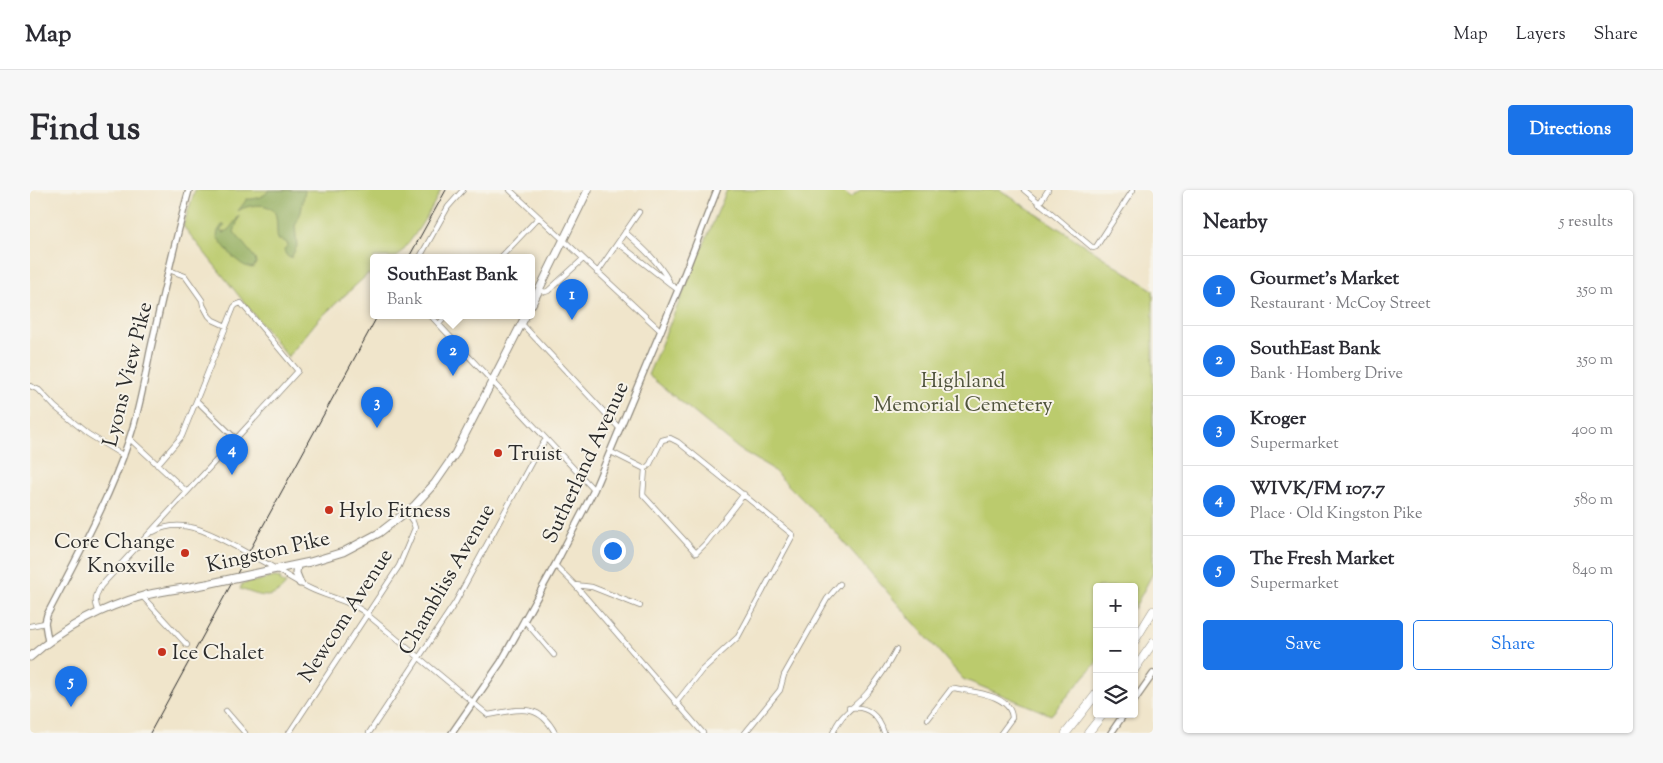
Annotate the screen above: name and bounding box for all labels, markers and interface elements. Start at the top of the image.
text: Map [25,18,71,52]
text: Map [1453,22,1488,48]
text: Layers [1516,22,1566,48]
text: Share [1594,22,1638,48]
text: Find us [30,105,140,156]
button: Directions [1508,105,1633,155]
text: Nearby [1203,208,1268,238]
text: 5 results [1559,211,1613,234]
popup [370,254,535,319]
text: SouthEast Bank [387,262,518,289]
text: Gourmet's Market [1250,266,1399,293]
pin: 1 [556,279,588,320]
text: 1 [1216,279,1222,302]
text: 350 m [1576,279,1613,302]
text: Bank [387,289,423,312]
text: Restaurant · McCoy Street [1250,293,1431,316]
street label: Lyons View Pike [96,299,161,450]
pin: 2 [437,335,469,376]
text: SouthEast Bank [1250,336,1381,363]
text: 2 [1215,349,1223,372]
text: 350 m [1576,349,1613,372]
text: Bank · Homberg Drive [1250,363,1403,386]
park label: Highland Memorial Cemetery [873,367,1053,421]
street label: Sutherland Avenue [536,377,638,549]
pin: 3 [361,387,393,428]
text: Kroger [1250,406,1306,433]
text: 3 [1216,419,1222,442]
text: 400 m [1572,419,1613,442]
text: Supermarket [1250,433,1339,456]
pin: 4 [216,434,248,475]
place label: Truist [508,440,562,470]
marker: Truist [492,447,504,459]
text: WIVK/FM 107.7 [1250,476,1385,503]
text: 4 [1215,489,1223,512]
text: 580 m [1574,489,1613,512]
place label: Hylo Fitness [339,497,450,527]
street label: Chambliss Avenue [392,499,503,661]
text: Place · Old Kingston Pike [1250,503,1422,526]
marker: Hylo Fitness [323,504,335,516]
street label: Kingston Pike [204,524,333,582]
place label: Core Change Knoxville [54,528,175,582]
your location [600,538,626,564]
street label: Newcom Avenue [292,543,401,689]
text: The Fresh Market [1250,546,1394,573]
marker: Core Change Knoxville [179,547,191,559]
text: 5 [1216,559,1222,582]
text: 840 m [1572,559,1613,582]
text: Supermarket [1250,573,1339,596]
map controls [1093,583,1138,718]
button: + [1093,583,1138,628]
button: Save [1203,620,1403,670]
button: Share [1413,620,1613,670]
button: − [1093,628,1138,673]
place label: Ice Chalet [172,639,264,669]
marker: Ice Chalet [156,646,168,658]
pin: 5 [55,666,87,707]
button: layers [1093,673,1138,718]

